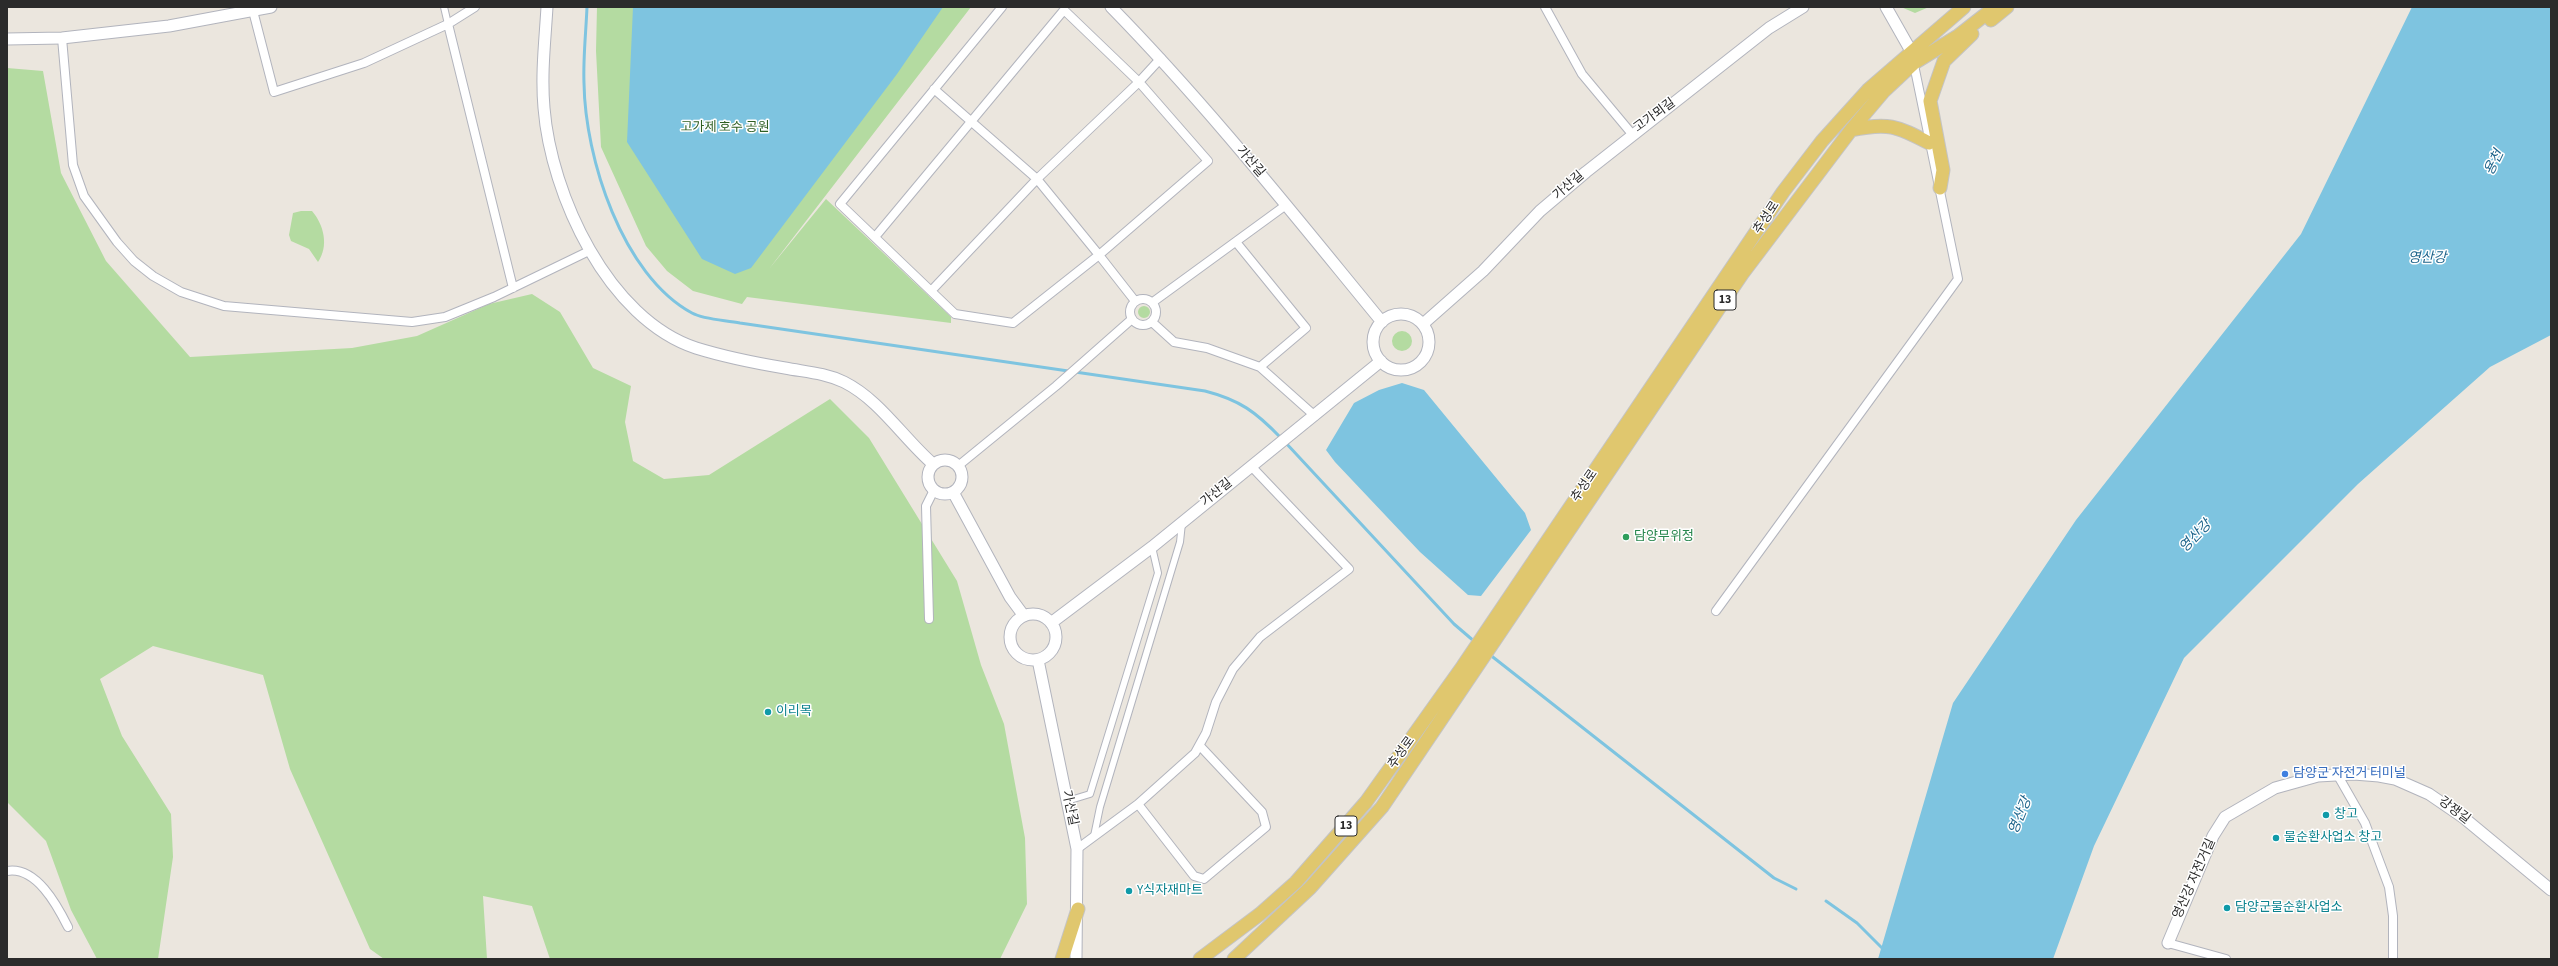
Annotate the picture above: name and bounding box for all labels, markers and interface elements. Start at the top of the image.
street label: 고가뫼길 [1631,96,1679,136]
park label: 고가제 호수 공원 [681,120,769,136]
street label: 가산길 [1232,143,1268,181]
water label: 용천 [2482,148,2508,178]
street label: 가산길 [1550,168,1588,204]
street label: 추성로 [1751,199,1783,237]
water label: 영산강 [2408,251,2446,267]
road number: 13 [1714,290,1736,310]
street label: 추성로 [1569,467,1601,505]
street label: 가산길 [1198,476,1236,510]
water label: 영산강 [2177,517,2215,557]
place label: 담양무위정 [1634,529,1694,545]
marker: 담양무위정 [1621,532,1631,542]
place label: 이리목 [776,704,812,720]
marker: 이리목 [763,707,773,717]
street label: 추성로 [1385,734,1419,772]
place label: 담양군 자전거 터미널 [2293,766,2406,782]
marker: 담양군 자전거 터미널 [2280,769,2290,779]
street label: 가산길 [1058,789,1080,827]
street label: 강쟁길 [2435,794,2473,828]
water label: 영산강 [2006,795,2036,837]
place label: 창고 [2334,807,2358,823]
marker: 창고 [2321,810,2331,820]
road number: 13 [1335,816,1357,836]
place label: 물순환사업소 창고 [2284,830,2382,846]
marker: 물순환사업소 창고 [2271,833,2281,843]
street label: 영산강 자전거길 [2170,836,2220,922]
place label: Y식자재마트 [1137,883,1203,899]
marker: Y식자재마트 [1124,886,1134,896]
place label: 담양군물순환사업소 [2235,900,2343,916]
marker: 담양군물순환사업소 [2222,903,2232,913]

